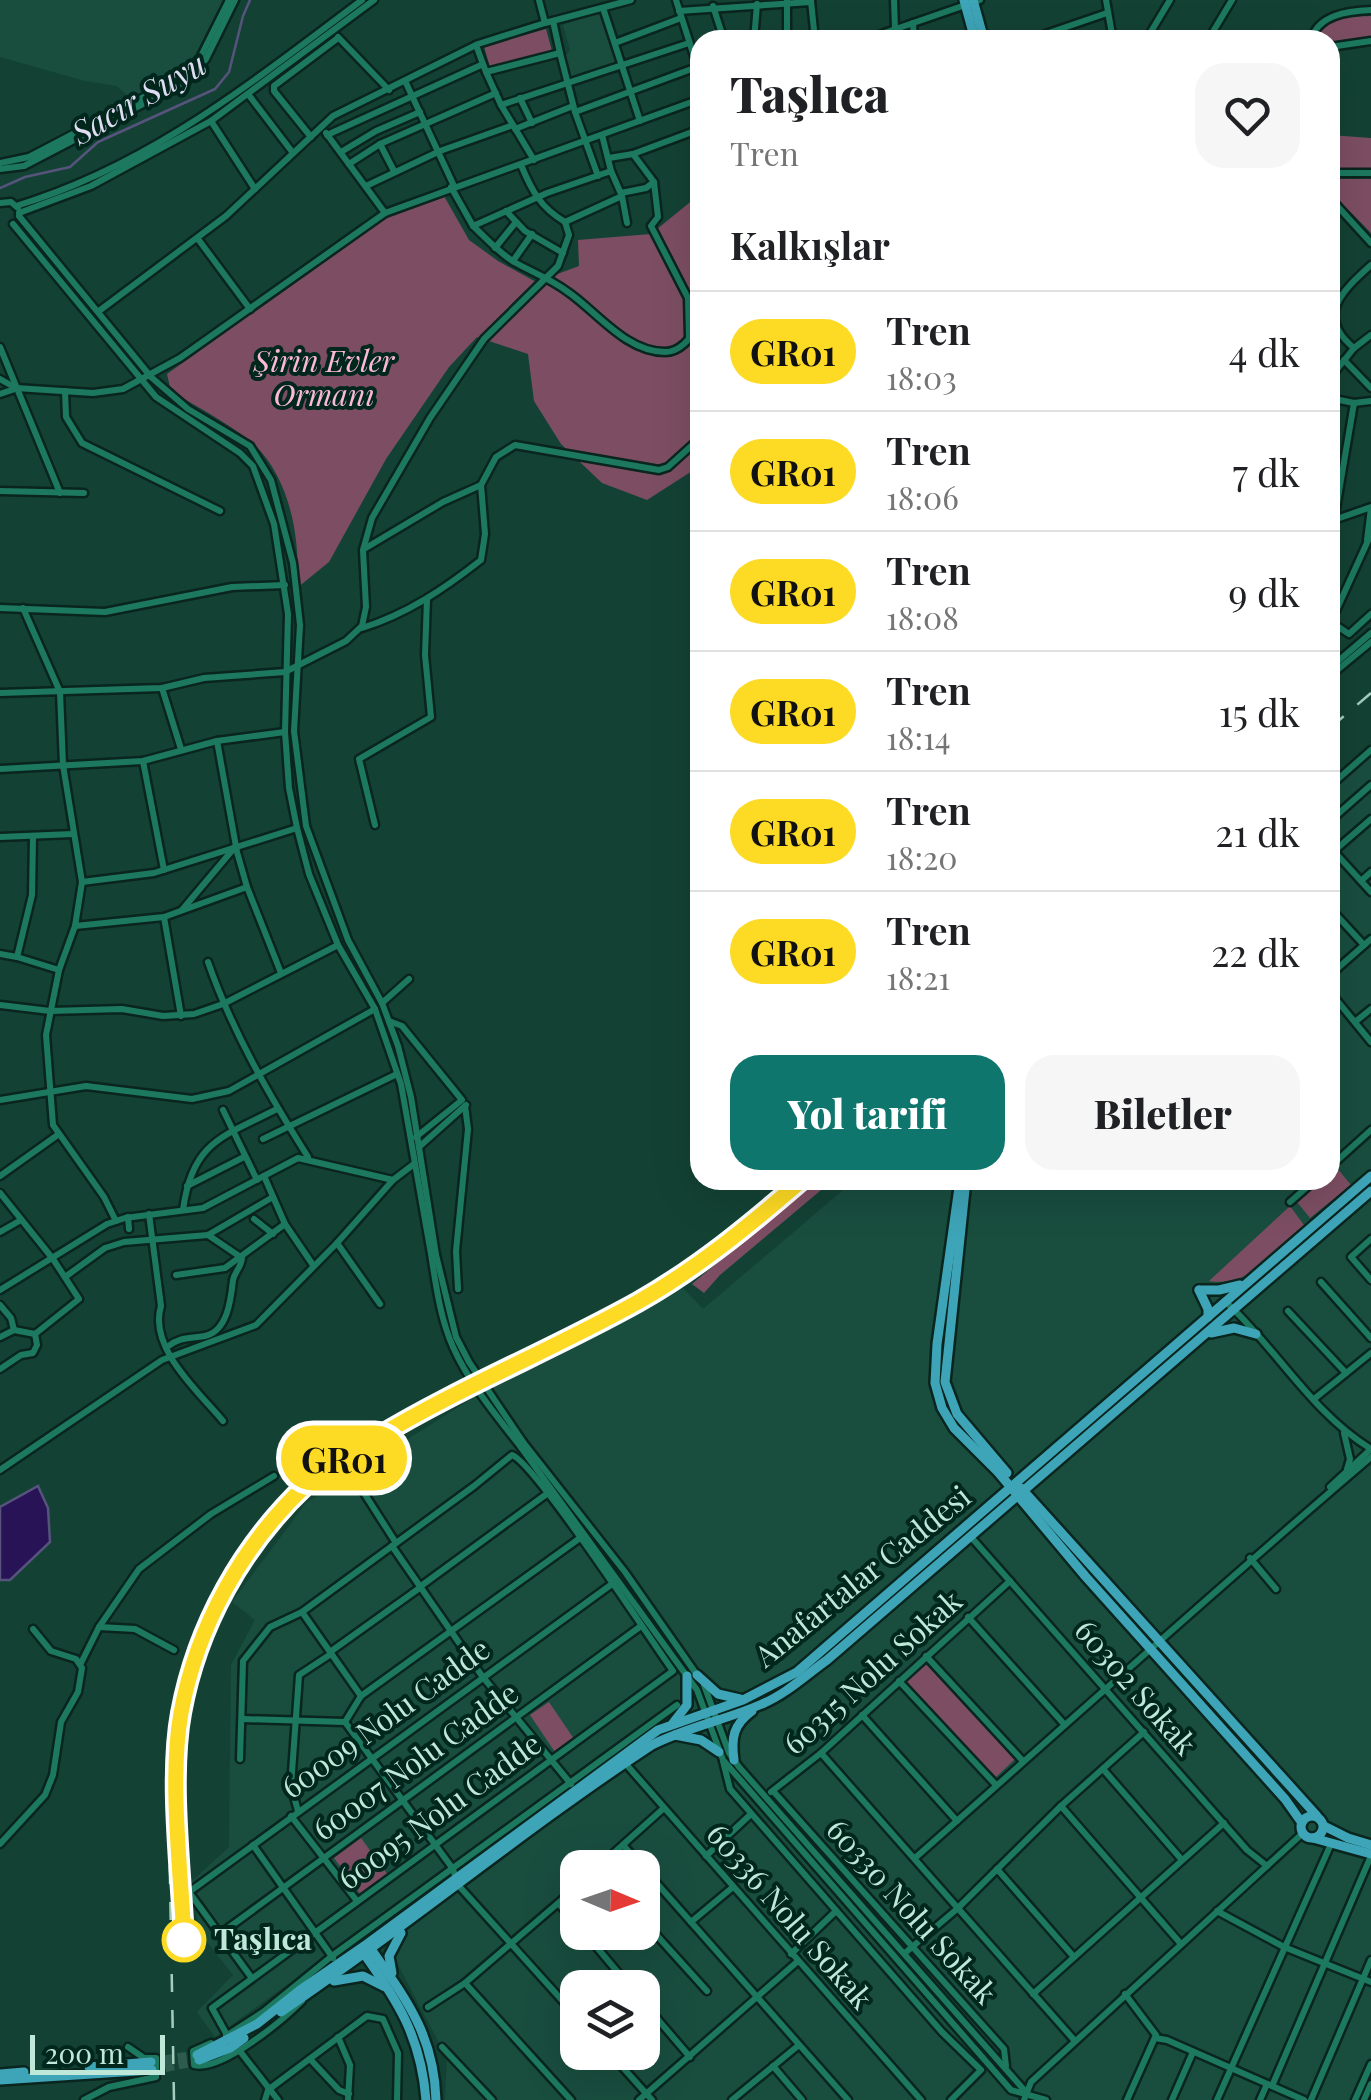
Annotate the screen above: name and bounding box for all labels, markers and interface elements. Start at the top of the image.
water label: Sacır Suyu [62,41,213,153]
text: Taşlıca [730,61,889,125]
button: heart [1195,63,1300,168]
text: Tren [730,131,799,174]
text: Kalkışlar [730,219,890,270]
text: Tren [886,304,971,355]
text: 4 dk [1229,326,1300,377]
text: GR01 [750,328,836,375]
park label: Şirin Evler Ormanı [253,340,396,414]
text: 18:03 [886,355,957,398]
text: Tren [886,424,971,475]
text: 7 dk [1233,446,1300,497]
text: GR01 [750,448,836,495]
text: 18:06 [886,475,959,518]
text: Tren [886,544,971,595]
text: 9 dk [1228,566,1300,617]
text: GR01 [750,568,836,615]
text: 18:08 [886,595,959,638]
text: Tren [886,664,971,715]
text: 15 dk [1219,686,1300,737]
text: GR01 [750,688,836,735]
text: 18:14 [886,715,951,758]
text: Tren [886,784,971,835]
text: 21 dk [1215,806,1300,857]
text: GR01 [750,808,836,855]
text: 18:20 [886,835,957,878]
text: Tren [886,904,971,955]
text: 22 dk [1211,926,1300,977]
text: GR01 [750,928,836,975]
text: 18:21 [886,955,950,998]
button: Yol tarifi [730,1055,1005,1170]
button: Biletler [1025,1055,1300,1170]
line badge: GR01 [274,1426,414,1490]
text: GR01 [301,1435,387,1482]
street label: Anafartalar Caddesi [745,1476,978,1676]
street label: 60315 Nolu Sokak [774,1580,970,1763]
street label: 60302 Sokak [1067,1611,1207,1763]
street label: 60009 Nolu Cadde [273,1628,497,1806]
street label: 60007 Nolu Cadde [304,1672,526,1848]
street label: 60095 Nolu Cadde [329,1723,549,1898]
street label: 60330 Nolu Sokak [819,1809,1007,2012]
street label: 60336 Nolu Sokak [699,1814,883,2017]
north arrow [560,1850,660,1950]
map controls [560,1850,660,2070]
place label: Taşlıca [214,1918,312,1958]
marker: Taşlıca [163,1919,205,1961]
button: layers [560,1970,660,2070]
scale bar [30,2030,165,2074]
text: 200 m [45,2034,124,2071]

